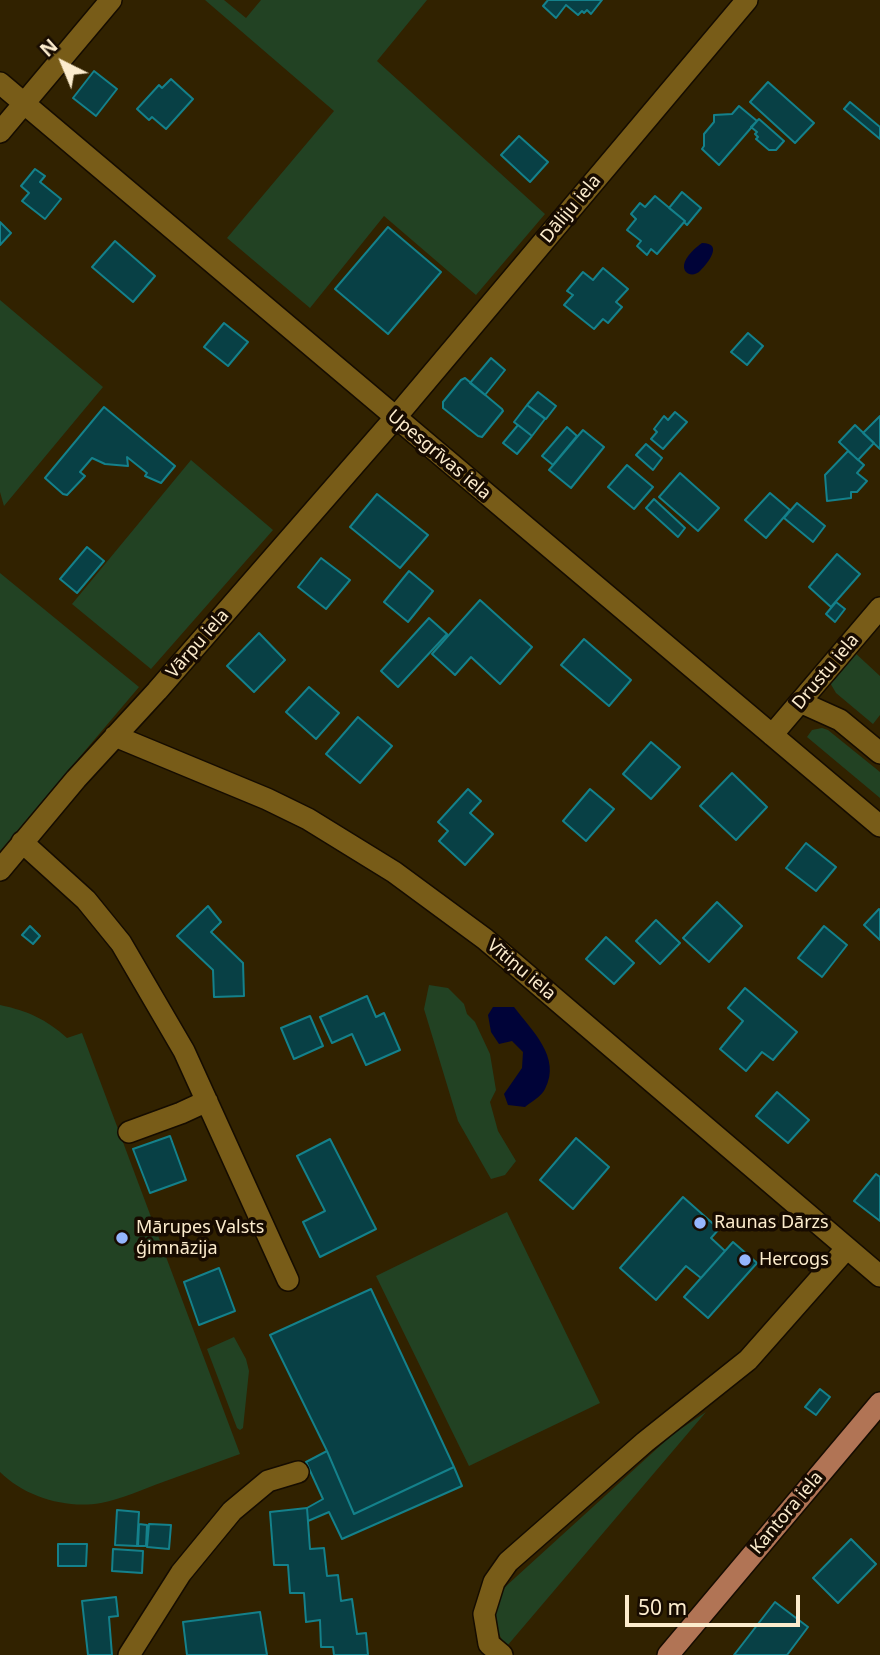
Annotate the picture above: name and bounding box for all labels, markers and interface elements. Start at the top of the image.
north arrow [28,28,98,98]
text: N [34,33,63,62]
street label: Dāliju iela [536,170,606,248]
street label: Upesgrīvas iela [383,406,495,504]
street label: Vārpu iela [162,605,234,683]
street label: Drustu iela [788,630,864,714]
street label: Vītiņu iela [482,935,560,1005]
place label: Raunas Dārzs [714,1212,829,1234]
marker: Raunas Dārzs [692,1215,708,1231]
place label: Mārupes Valsts ģimnāzija [136,1217,264,1260]
marker: Mārupes Valsts ģimnāzija [114,1230,130,1246]
place label: Hercogs [759,1249,829,1271]
marker: Hercogs [737,1252,753,1268]
street label: Kantora iela [746,1467,828,1559]
scale bar [628,1582,803,1626]
text: 50 m [638,1593,687,1621]

